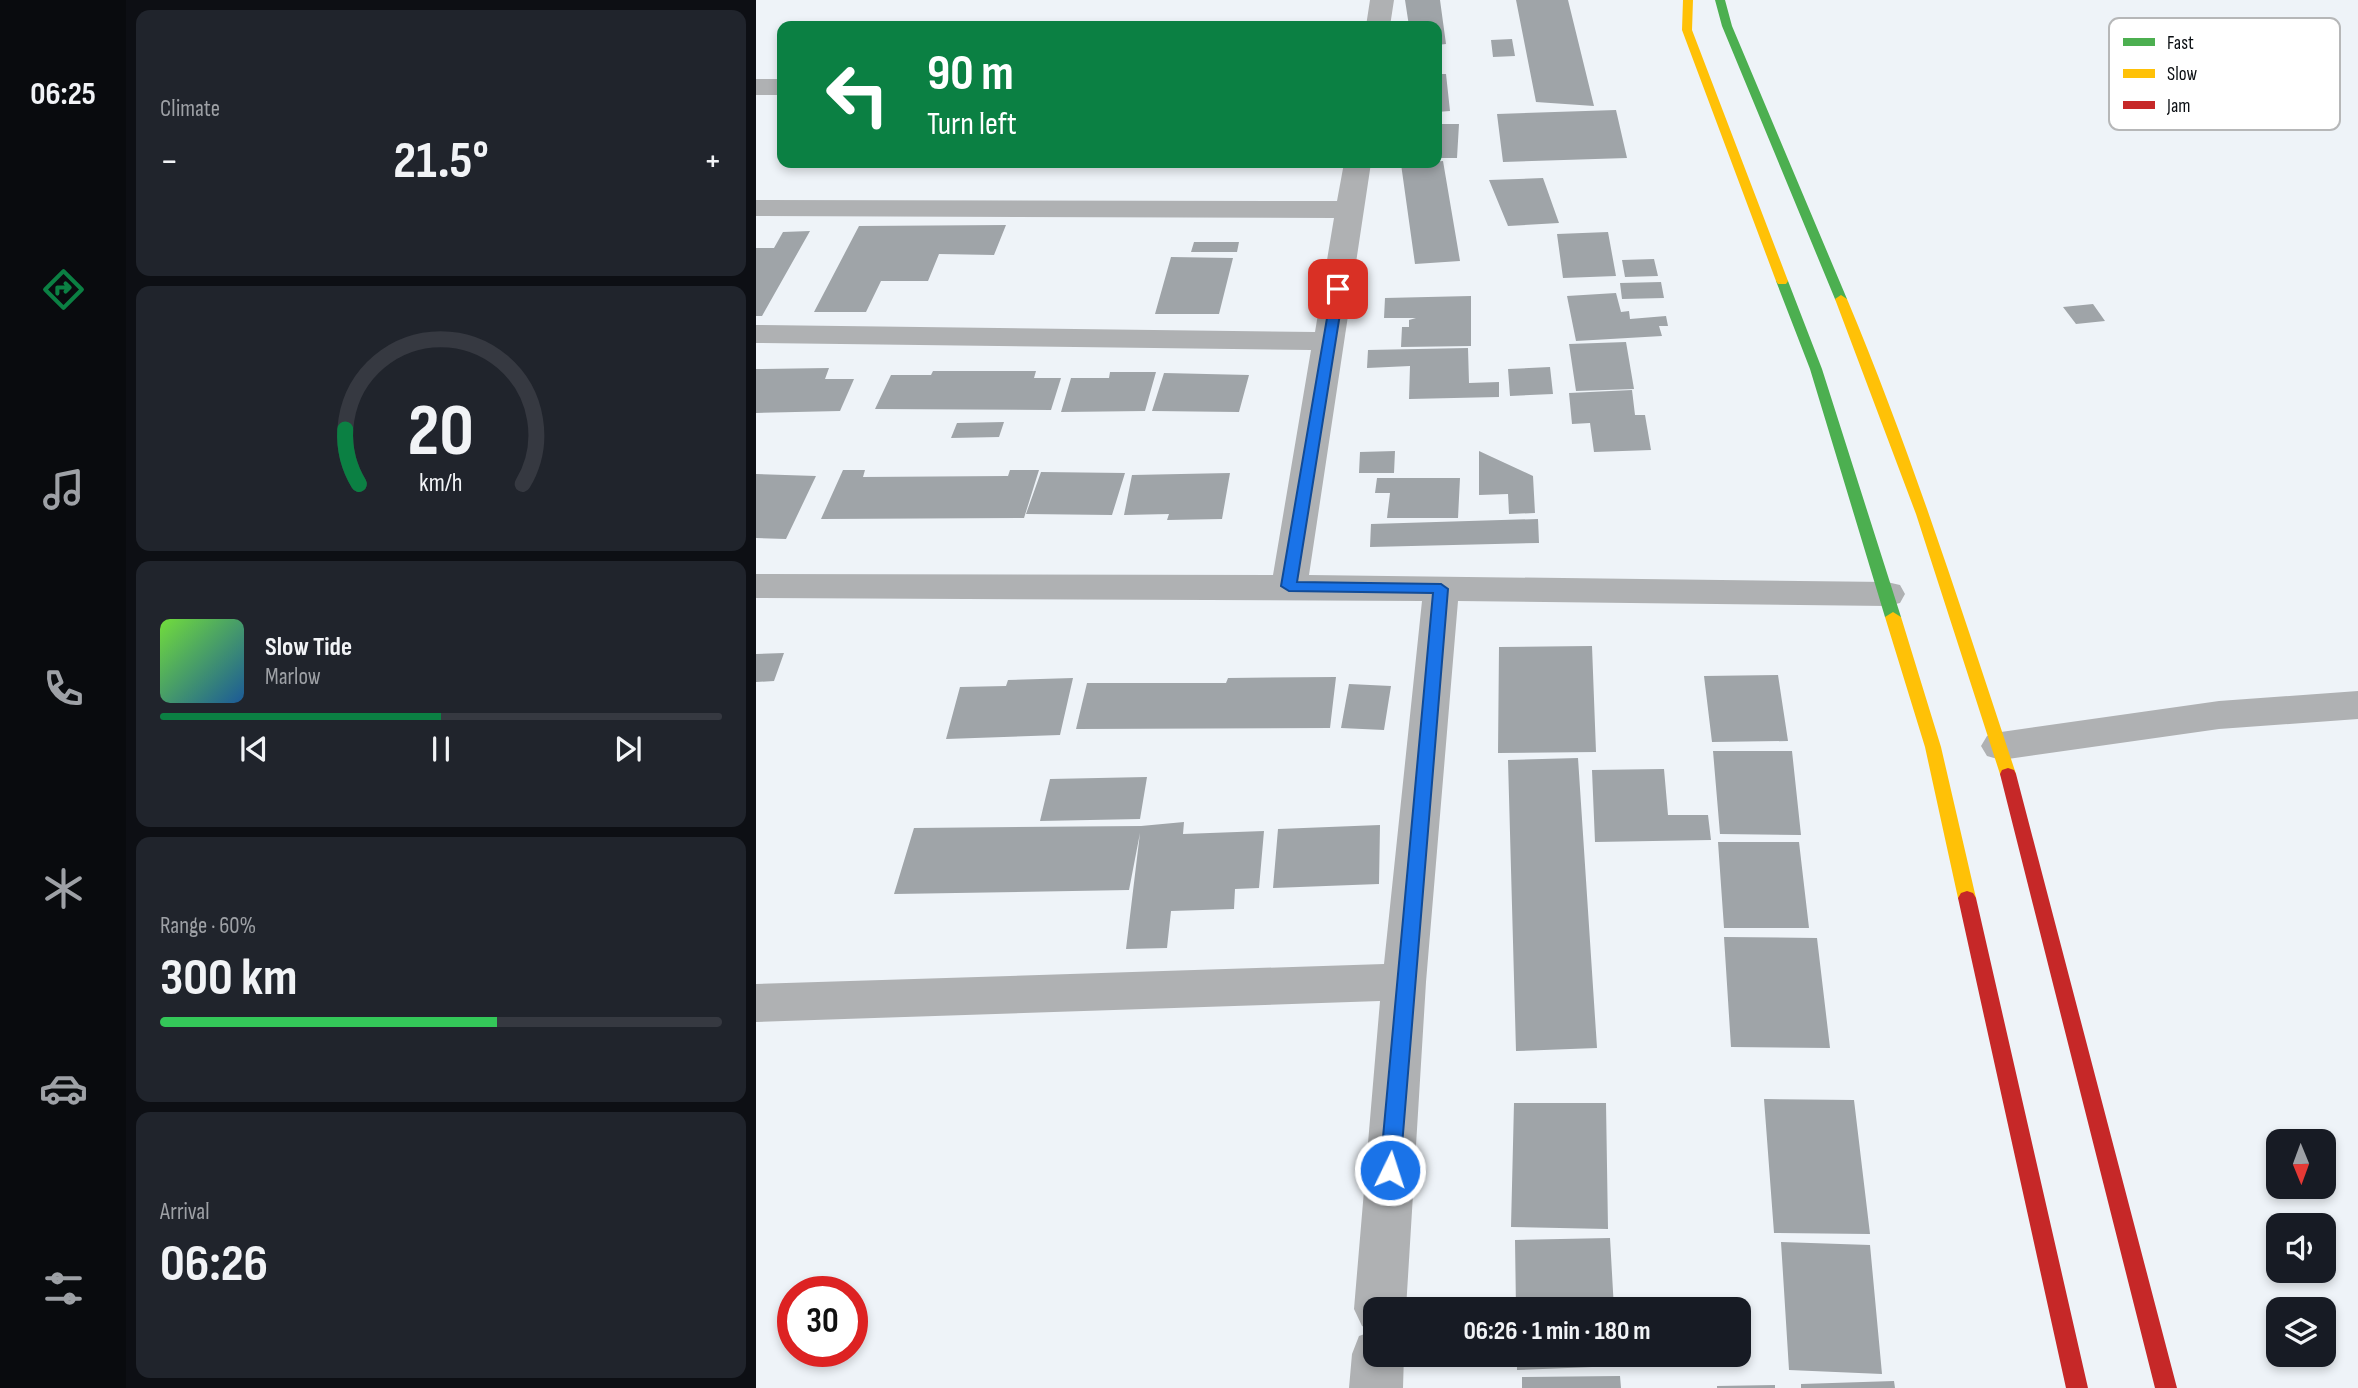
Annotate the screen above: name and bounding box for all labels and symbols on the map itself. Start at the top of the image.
legend [2109,18,2340,130]
text: Fast [2167,32,2194,55]
text: Slow [2167,63,2197,86]
text: Jam [2166,95,2190,118]
pin [1308,259,1368,319]
north arrow [2266,1129,2336,1199]
position arrow [1353,1133,1427,1207]
speed limit sign: 30 [777,1276,868,1367]

